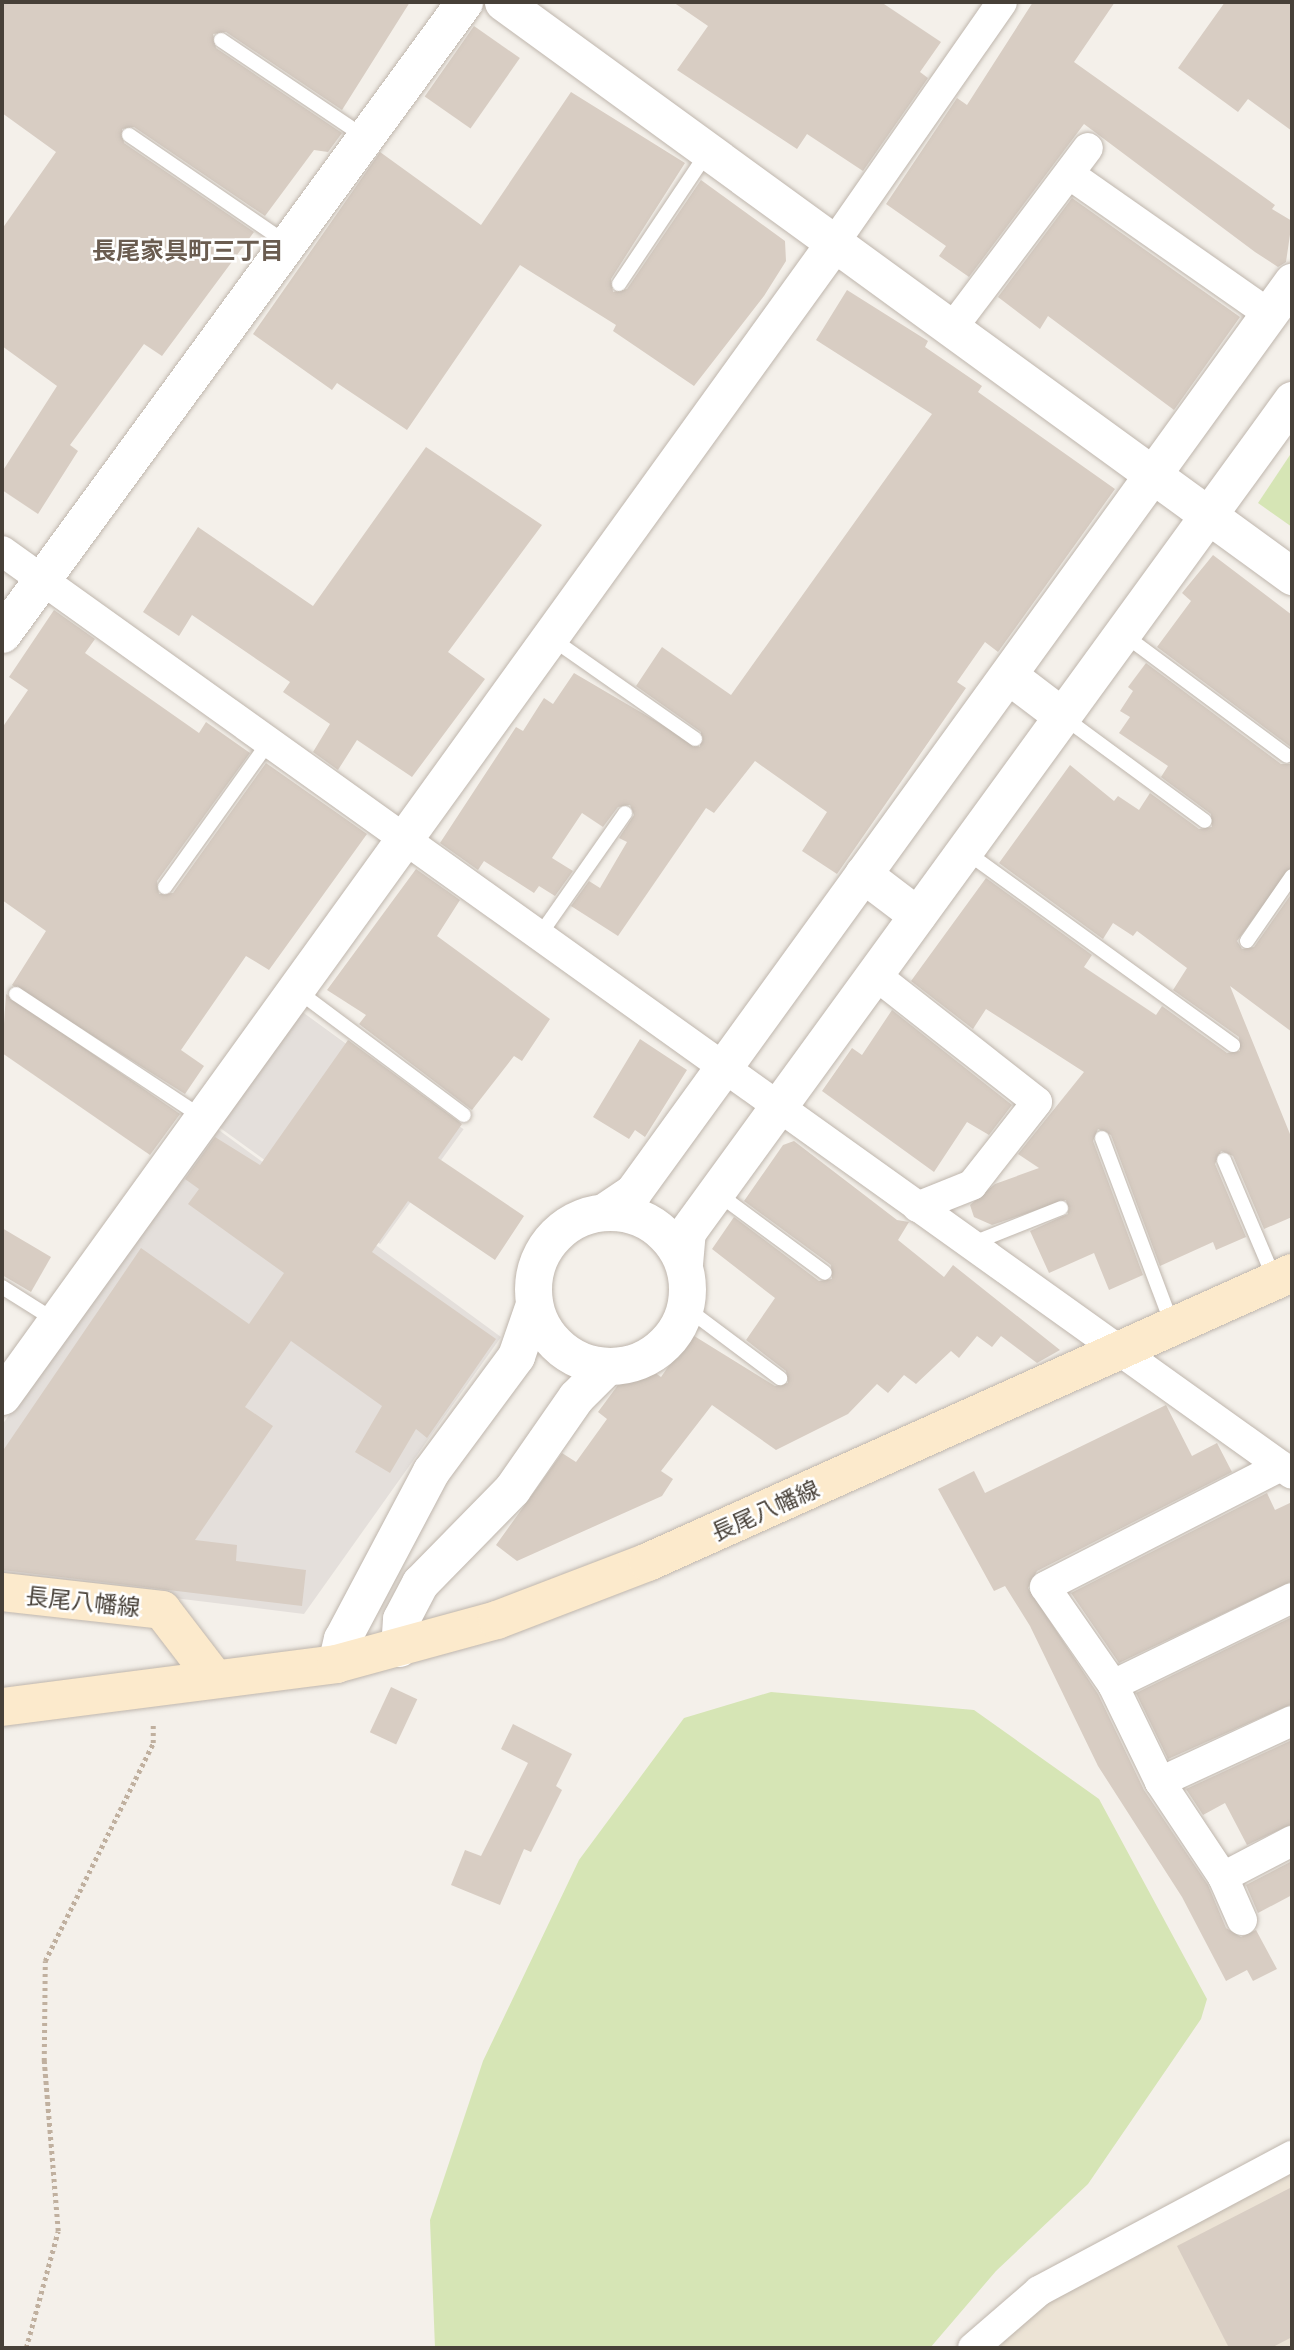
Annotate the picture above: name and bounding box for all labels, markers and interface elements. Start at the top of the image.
district label: 長尾家具町三丁目 [92,236,284,264]
street label: 長尾八幡線 [707,1474,823,1546]
street label: 長尾八幡線 [24,1581,142,1621]

